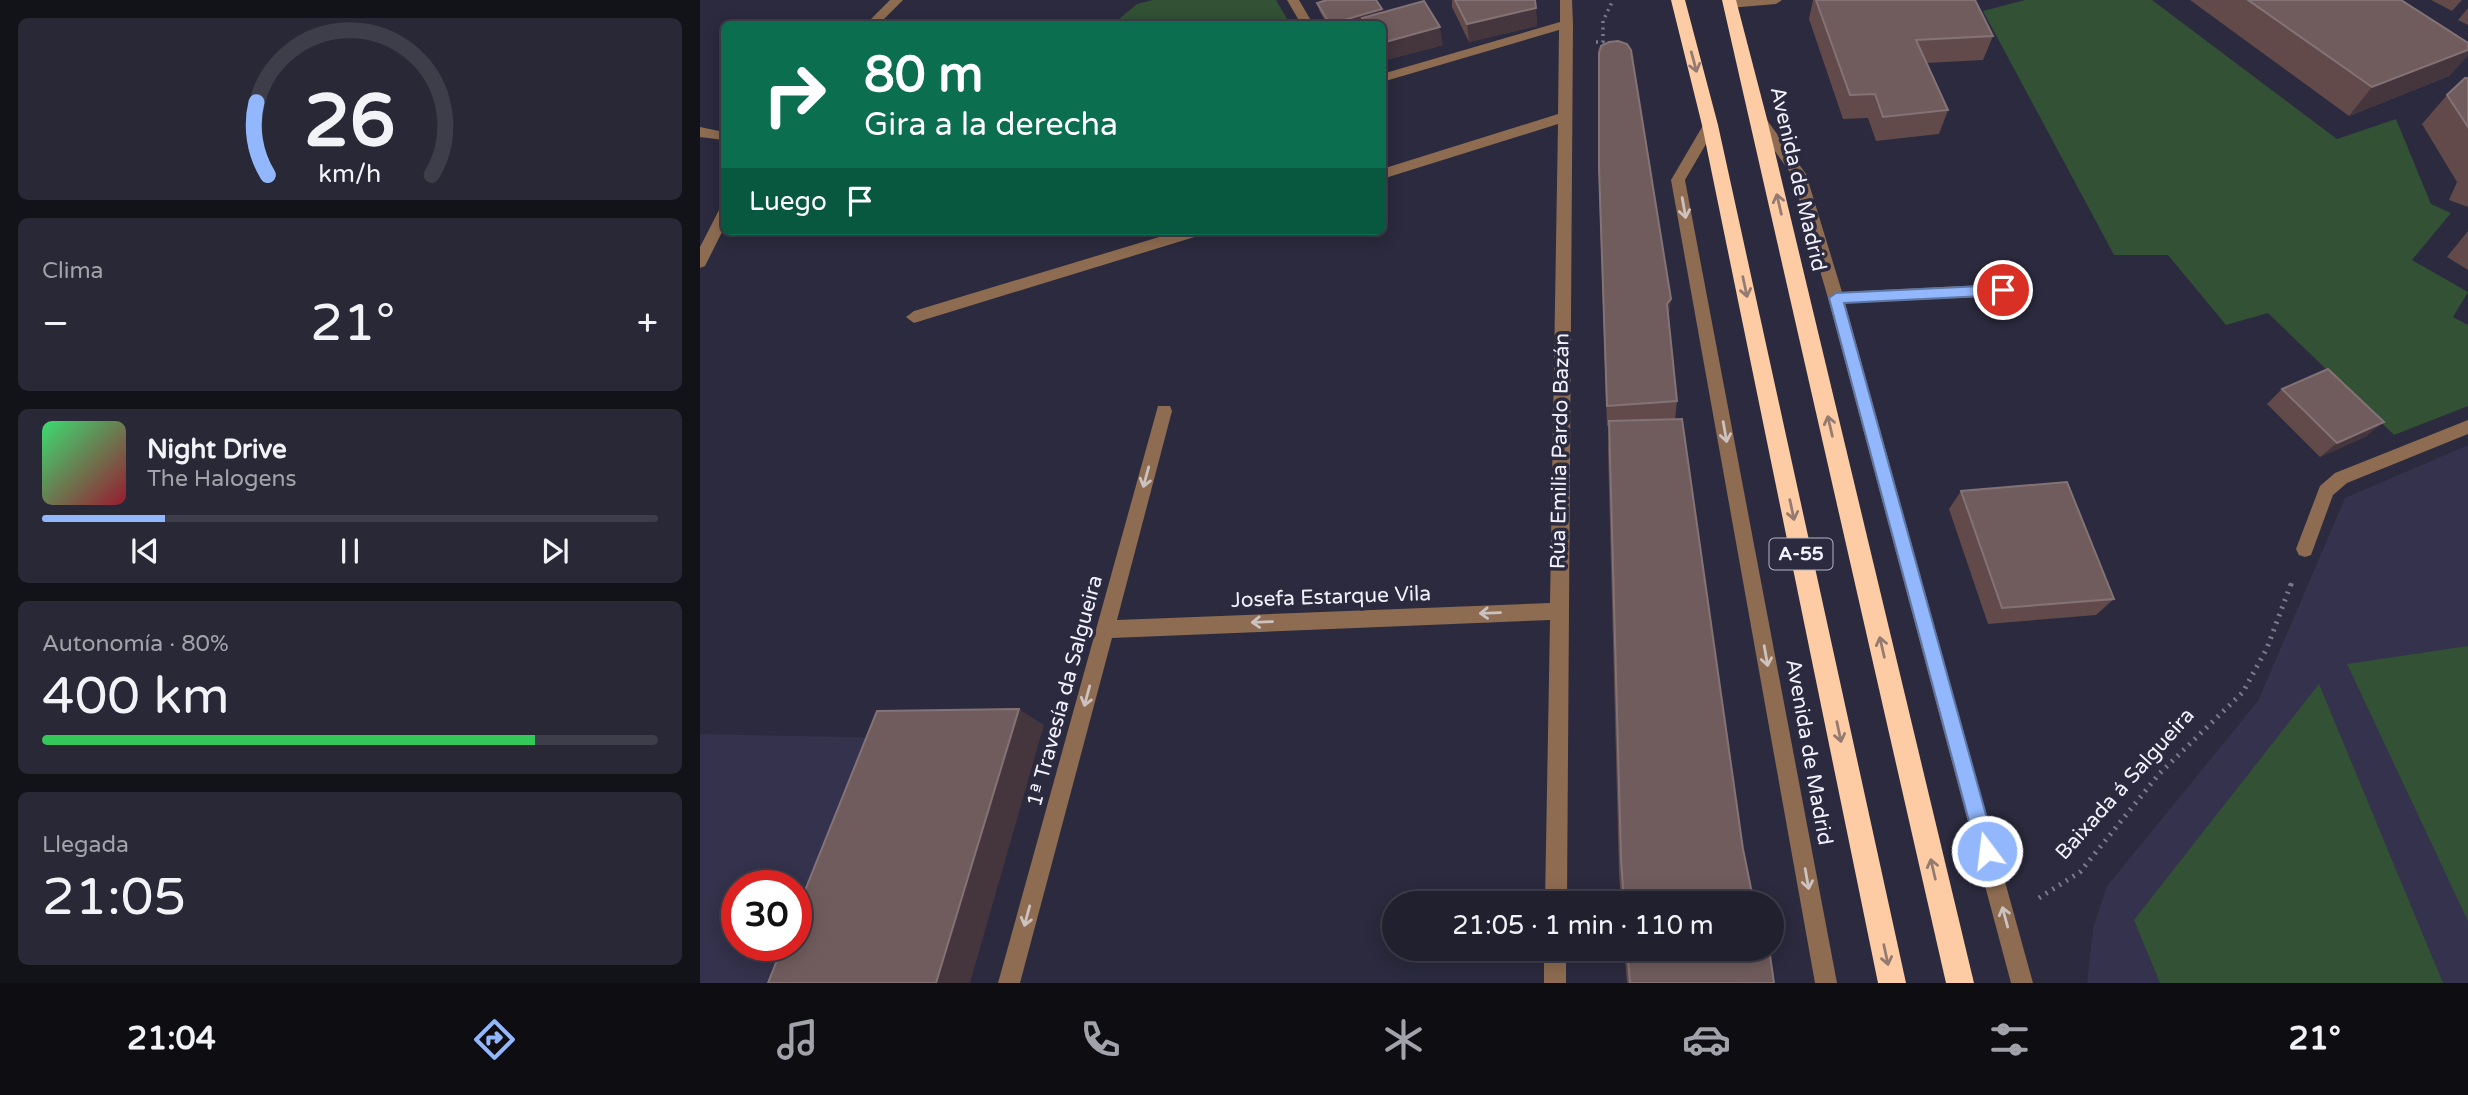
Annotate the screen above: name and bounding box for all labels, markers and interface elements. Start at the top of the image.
text: 80 m [864,46,983,105]
icon: right [749,49,840,140]
one-way arrow [1688,51,1701,73]
text: 26 [304,78,396,166]
street label: Avenida de Madrid [1765,84,1831,274]
text: Gira a la derecha [864,106,1118,144]
text: km/h [319,159,381,189]
icon: arrive [841,182,879,220]
text: Luego [749,186,827,217]
one-way arrow [1771,193,1785,216]
one-way arrow [1677,196,1691,219]
text: Clima [42,257,103,285]
pin [1973,260,2033,320]
icon: arrive [1984,271,2022,309]
one-way arrow [1738,275,1752,298]
text: 21° [310,292,395,355]
text: − [42,301,69,347]
text: + [637,301,658,347]
street label: Rúa Emilia Pardo Bazán [1545,333,1575,569]
one-way arrow [1823,415,1836,438]
one-way arrow [1719,420,1732,443]
text: Night Drive [147,434,287,465]
text: The Halogens [147,465,296,493]
one-way arrow [1139,465,1152,487]
one-way arrow [1785,498,1799,521]
icon: previous [126,532,164,570]
icon: pause [331,532,369,570]
icon: next [536,532,574,570]
road number: A-55 [1770,538,1832,569]
street label: 1ª Travesía da Salgueira [1022,572,1108,810]
street label: Josefa Estarque Vila [1230,581,1432,613]
one-way arrow [1478,607,1501,620]
one-way arrow [1251,616,1274,629]
text: Autonomía · 80% [42,630,229,658]
one-way arrow [1874,636,1888,659]
one-way arrow [1760,644,1773,667]
street label: Avenida de Madrid [1780,657,1838,847]
text: 400 km [42,665,230,728]
one-way arrow [1080,684,1093,707]
street label: Baixada á Salgueira [2050,703,2200,865]
one-way arrow [1833,720,1846,743]
position arrow [1950,814,2024,888]
text: Llegada [42,831,129,859]
one-way arrow [1926,858,1939,881]
text: 21:05 [42,866,186,929]
one-way arrow [1801,868,1815,890]
speed limit sign: 30 [721,870,812,961]
one-way arrow [1020,905,1033,927]
one-way arrow [1997,906,2010,928]
text: 21:05 · 1 min · 110 m [1452,910,1714,941]
one-way arrow [1880,943,1894,966]
icon: directions [470,1015,519,1064]
icon: music [773,1015,822,1064]
icon: phone [1076,1015,1125,1064]
icon: climate [1379,1015,1428,1064]
icon: car [1682,1015,1731,1064]
icon: filters [1985,1015,2034,1064]
text: 21:04 [127,1020,216,1058]
text: 21° [2289,1020,2341,1058]

